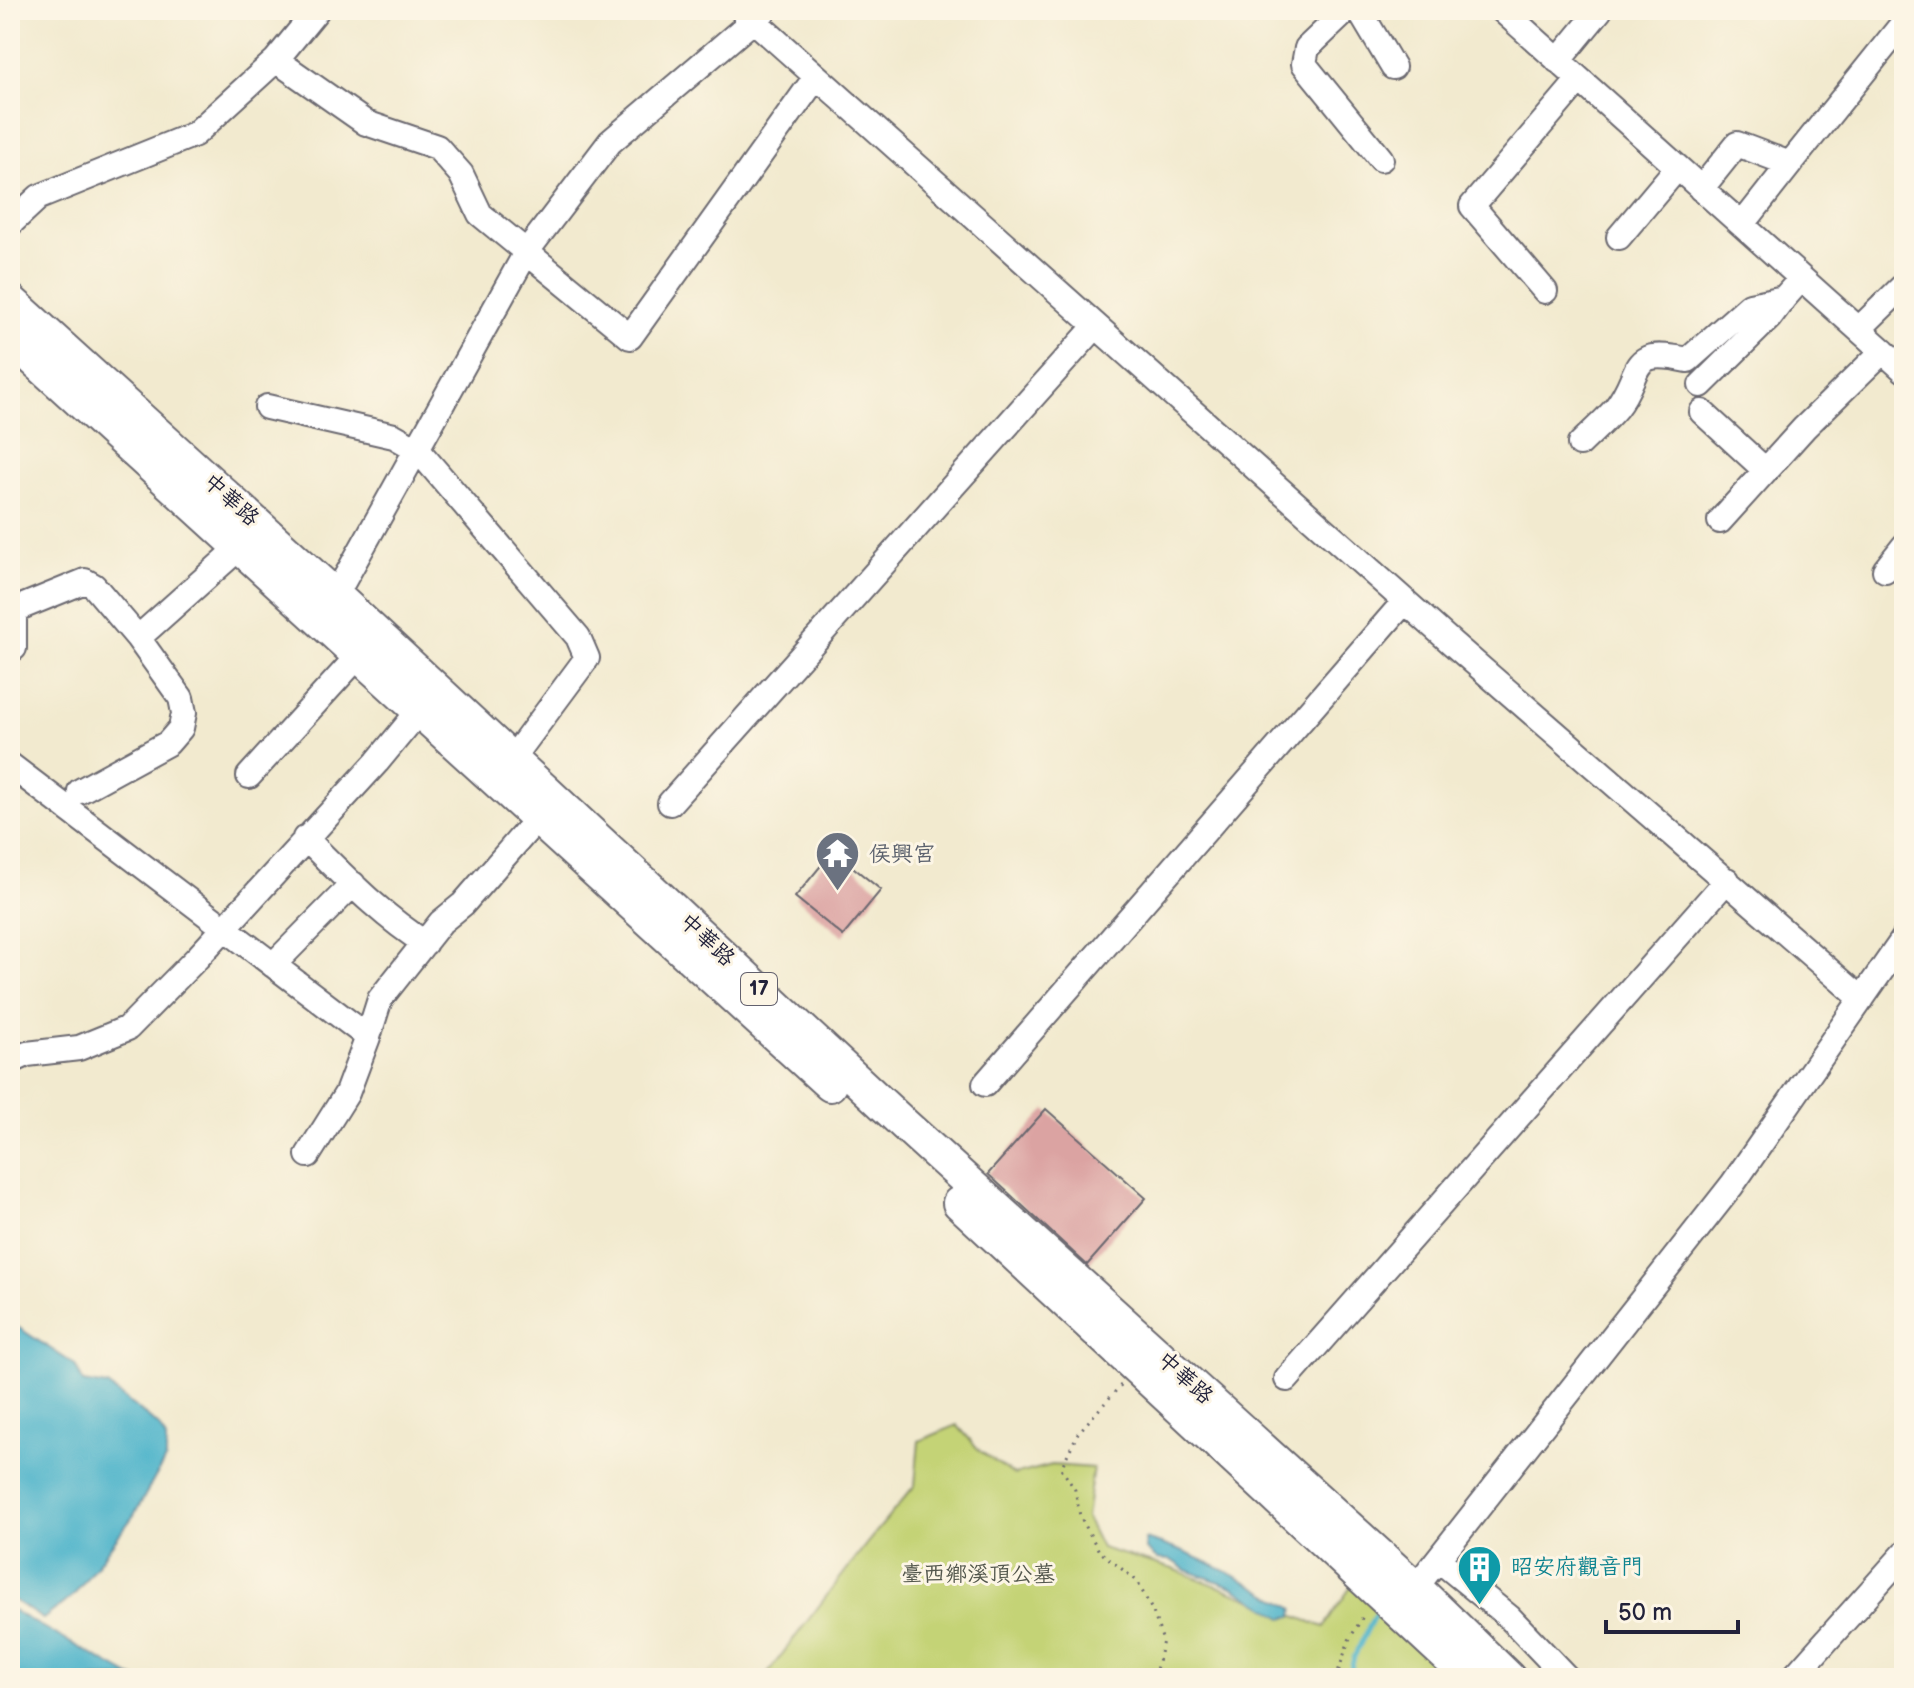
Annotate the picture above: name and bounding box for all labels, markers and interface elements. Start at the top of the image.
street label: 中華路 [197,468,265,532]
temple icon: 侯興宮 [814,830,862,893]
place label: 侯興宮 [869,841,935,868]
street label: 中華路 [674,908,740,972]
road number: 17 [741,973,777,1005]
street label: 中華路 [1151,1346,1219,1410]
building icon: 昭安府觀音門 [1456,1543,1504,1606]
place label: 昭安府觀音門 [1511,1554,1643,1581]
park label: 臺西鄉溪頂公墓 [901,1561,1055,1588]
scale bar [1606,1584,1738,1634]
text: 50 m [1618,1598,1672,1627]

